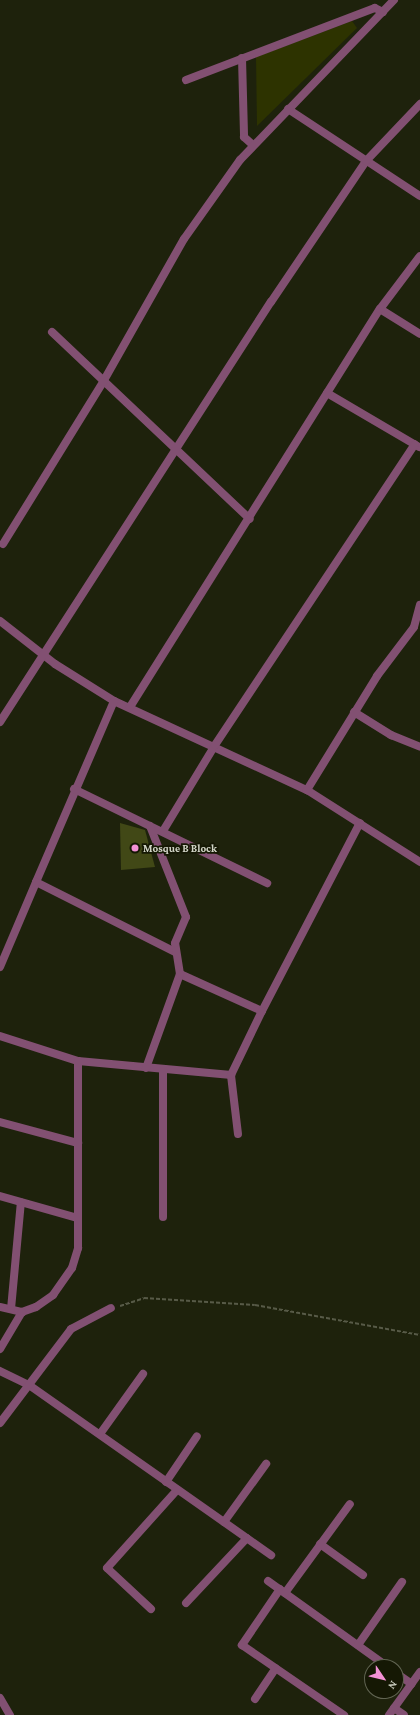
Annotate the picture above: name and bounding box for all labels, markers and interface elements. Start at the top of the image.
place label: Mosque B Block [143,841,217,855]
marker: Mosque B Block [130,843,140,853]
north arrow [364,1659,404,1699]
text: N [386,1679,400,1692]

